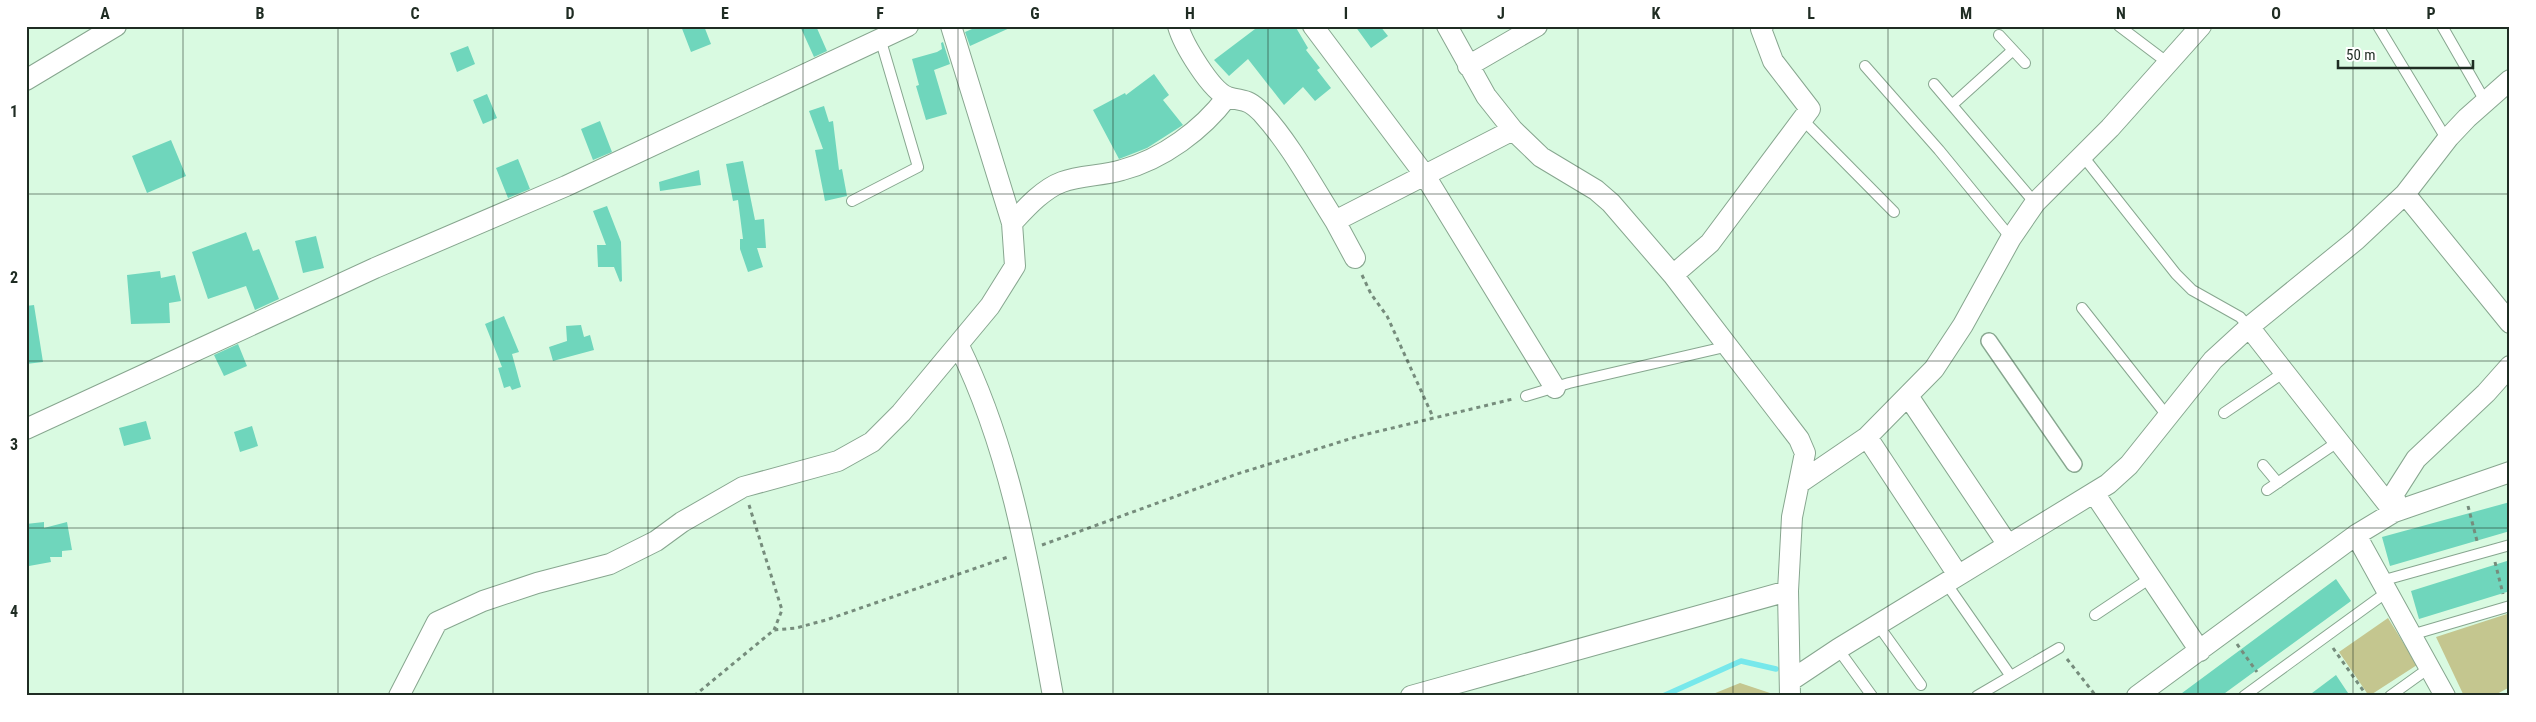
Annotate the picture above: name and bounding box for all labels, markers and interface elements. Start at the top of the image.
text: A [100,4,110,23]
text: B [256,4,265,23]
text: C [410,4,420,23]
text: D [565,4,575,23]
text: E [721,4,729,23]
text: F [876,4,884,23]
text: G [1030,4,1040,23]
text: H [1185,4,1195,23]
text: I [1344,4,1348,23]
text: J [1497,4,1505,23]
text: K [1652,4,1661,23]
text: L [1807,4,1815,23]
text: M [1960,4,1972,23]
text: N [2116,4,2126,23]
text: O [2271,4,2281,23]
text: P [2426,4,2436,23]
scale bar [2338,38,2474,70]
text: 50 m [2346,46,2376,64]
text: 1 [10,102,18,121]
text: 2 [10,268,18,287]
text: 3 [10,435,18,454]
text: 4 [10,602,18,621]

